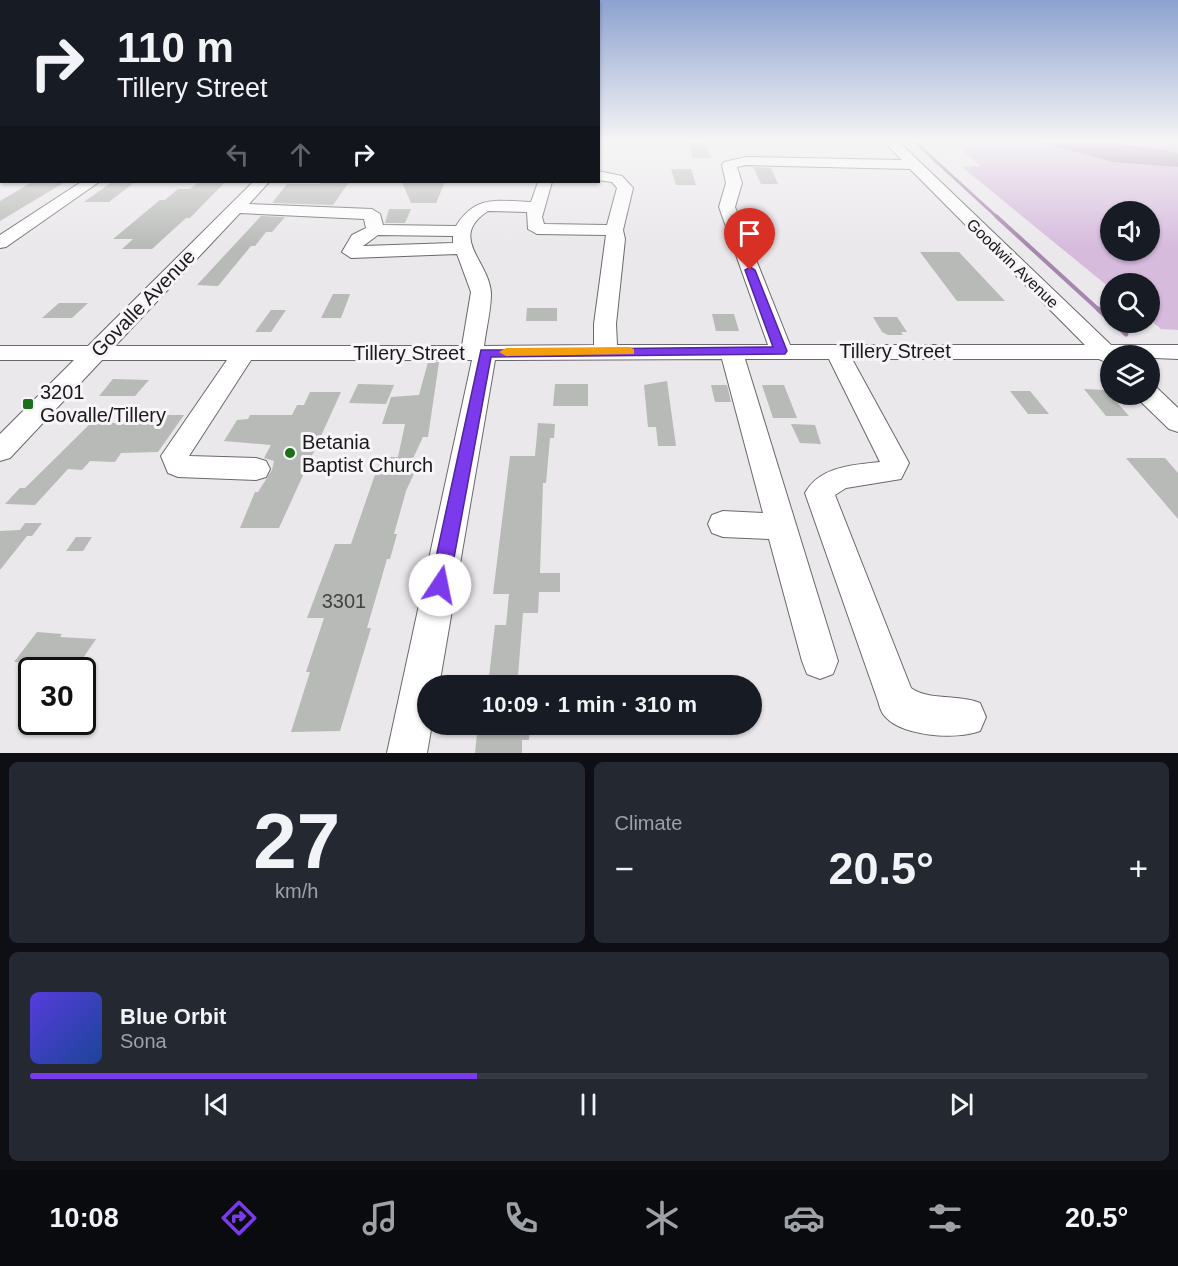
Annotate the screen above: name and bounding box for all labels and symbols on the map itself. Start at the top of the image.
pin [724,208,775,270]
street label: Goodwin Avenue [963,215,1062,311]
street label: Govalle Avenue [87,245,199,361]
street label: Tillery Street [839,340,951,362]
street label: Tillery Street [353,342,465,364]
place label: 3201 Govalle/Tillery [40,381,166,426]
marker: 3201 Govalle/Tillery [21,397,35,411]
place label: Betania Baptist Church [302,431,433,476]
marker: Betania Baptist Church [283,446,297,460]
position arrow [408,553,472,617]
house number: 3301 [322,590,366,612]
speed limit sign: 30 [18,657,96,735]

